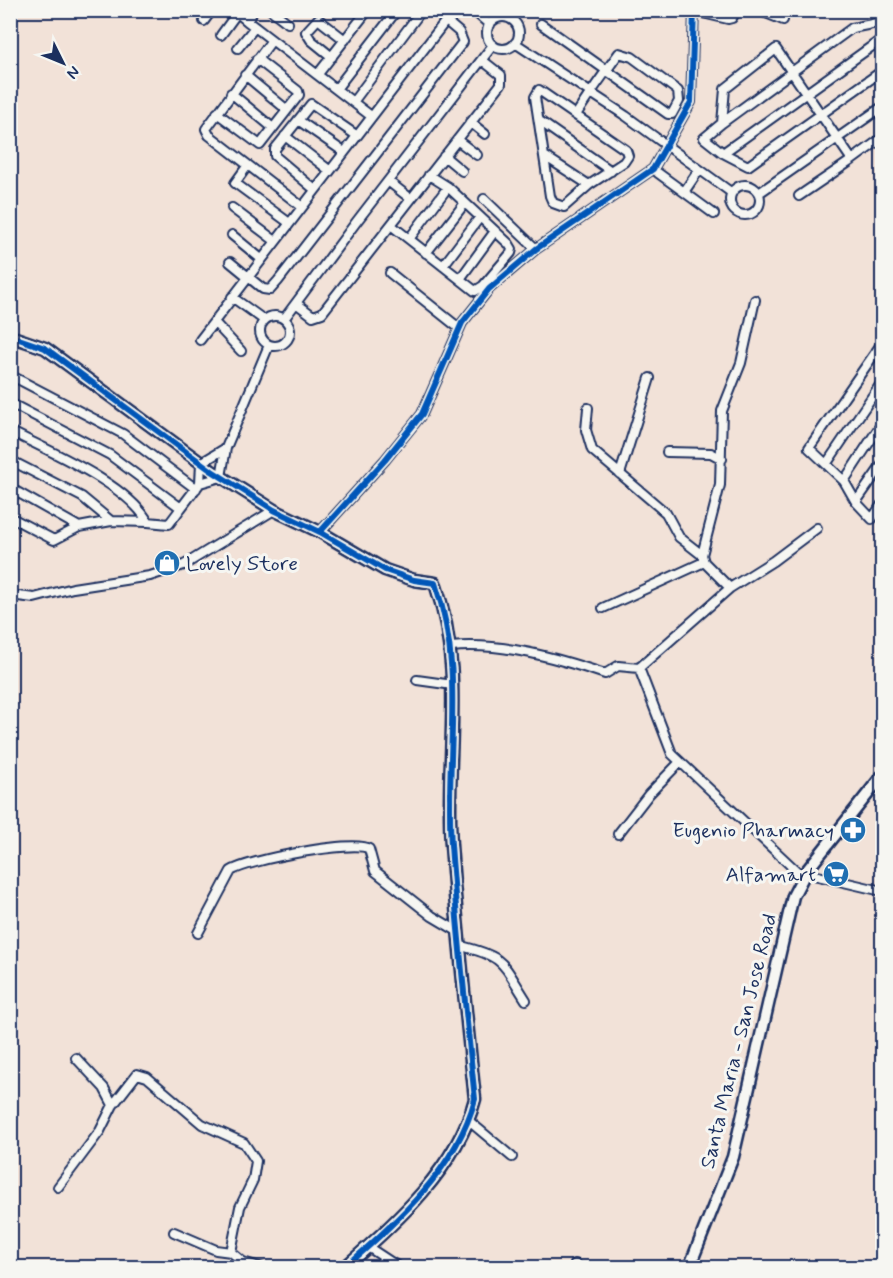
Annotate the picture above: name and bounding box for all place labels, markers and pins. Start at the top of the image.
shop icon: Lovely Store [152,548,182,578]
place label: Lovely Store [186,550,298,578]
pharmacy icon: Eugenio Pharmacy [838,815,868,845]
place label: Eugenio Pharmacy [672,817,834,845]
supermarket icon: Alfamart [821,859,851,889]
place label: Alfamart [725,861,816,889]

